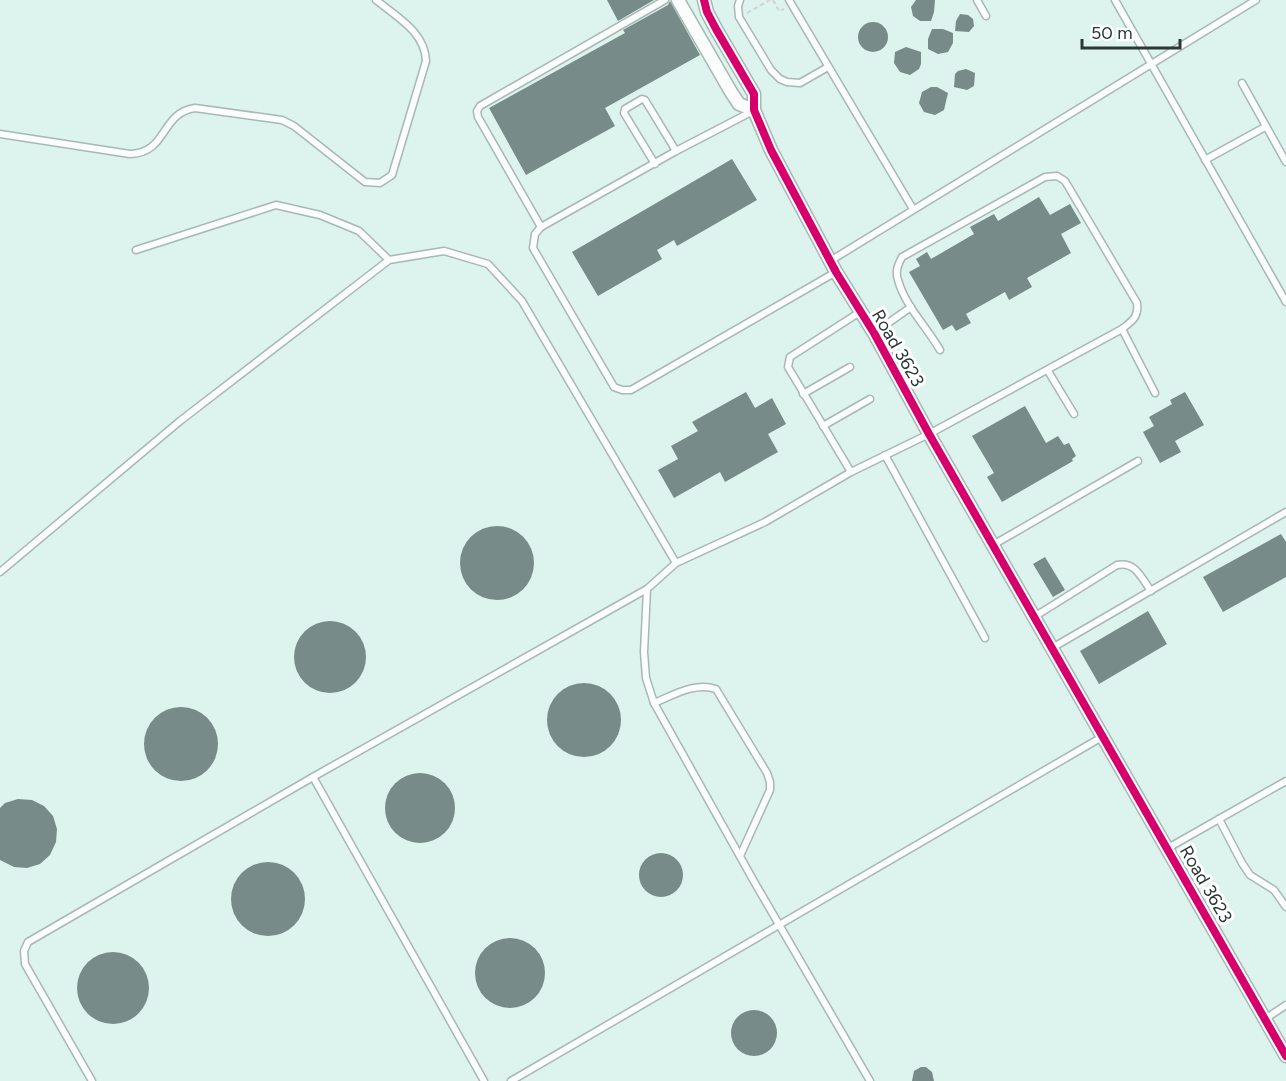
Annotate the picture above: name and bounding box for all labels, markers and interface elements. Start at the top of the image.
scale bar [1082,12,1180,50]
text: 50 m [1091,22,1133,44]
street label: Road 3623 [867,305,929,391]
street label: Road 3623 [1175,841,1237,927]

